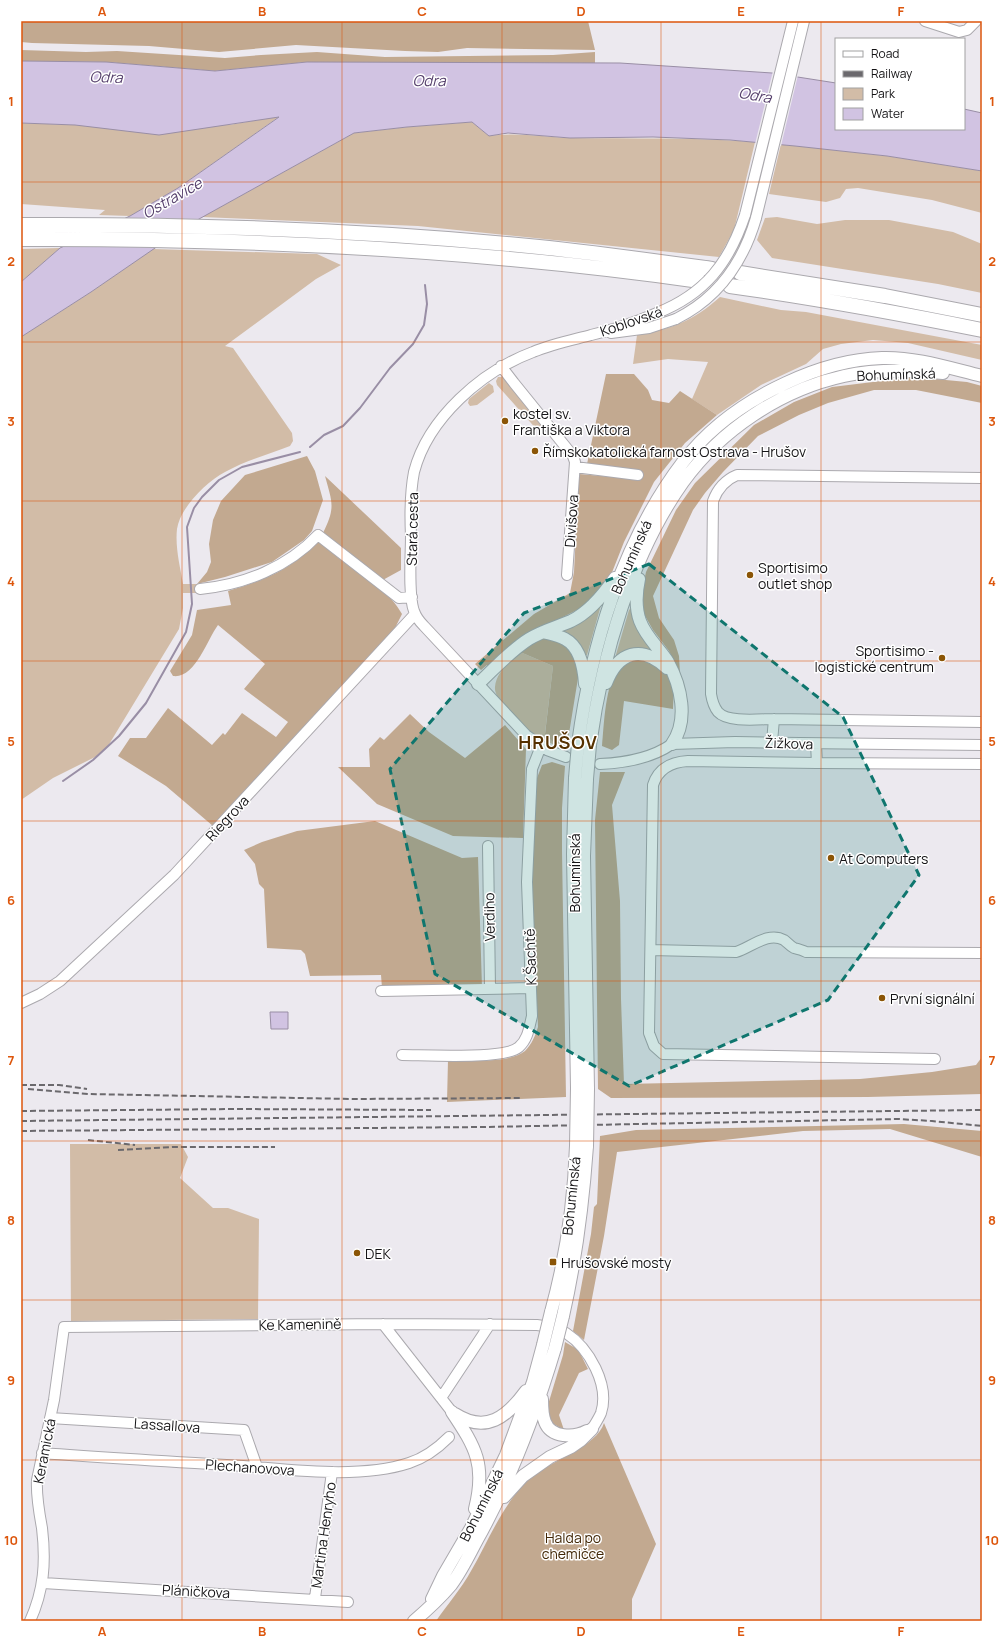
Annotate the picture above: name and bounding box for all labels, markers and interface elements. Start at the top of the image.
text: A [98,2,107,20]
text: B [258,2,266,20]
text: C [417,2,427,20]
text: D [576,2,586,20]
text: E [737,2,745,20]
text: F [898,2,905,20]
legend [835,38,965,130]
text: Road [871,45,899,62]
text: Railway [871,65,913,82]
water label: Odra [89,66,124,88]
water label: Odra [412,70,446,91]
water label: Odra [737,82,774,108]
text: Park [871,85,896,102]
text: 1 [8,92,14,110]
text: 1 [989,92,995,110]
text: Water [871,105,905,122]
water label: Ostravice [138,172,207,224]
text: 2 [7,252,15,270]
text: 2 [988,252,996,270]
street label: Koblovská [597,302,665,340]
street label: Bohumínská [856,363,936,385]
place label: kostel sv. Františka a Viktora [513,404,630,439]
text: 3 [7,412,15,430]
text: 3 [988,412,996,430]
marker: kostel sv. Františka a Viktora [500,416,510,426]
place label: Římskokatolická farnost Ostrava - Hrušov [543,442,806,461]
marker: Římskokatolická farnost Ostrava - Hrušov [530,446,540,456]
street label: Stará cesta [402,492,422,566]
street label: Divišova [560,494,582,548]
street label: Bohumínská [606,517,656,597]
place label: Sportisimo outlet shop [758,558,832,593]
marker: Sportisimo outlet shop [745,570,755,580]
text: 4 [7,572,15,590]
text: 4 [988,572,996,590]
place label: Sportisimo - logistické centrum [815,641,934,676]
marker: Sportisimo - logistické centrum [937,653,947,663]
district label: HRUŠOV [518,730,598,754]
text: 5 [7,732,15,750]
text: 5 [988,732,996,750]
street label: Žižkova [764,733,814,753]
street label: Riegrova [201,791,253,845]
street label: Bohumínská [565,833,584,913]
place label: At Computers [839,849,928,868]
marker: At Computers [826,853,836,863]
text: 6 [7,891,15,909]
text: 6 [988,891,996,909]
street label: Verdiho [479,892,499,942]
street label: K Šachtě [520,928,540,986]
place label: První signální [890,989,975,1008]
marker: První signální [877,993,887,1003]
text: 7 [8,1051,15,1069]
text: 7 [989,1051,996,1069]
street label: Bohumínská [557,1156,585,1236]
text: 8 [7,1211,15,1229]
text: 8 [988,1211,996,1229]
place label: DEK [365,1244,391,1263]
marker: DEK [352,1248,362,1258]
place label: Hrušovské mosty [561,1253,672,1272]
marker: Hrušovské mosty [548,1257,558,1267]
street label: Ke Kamenině [258,1314,342,1334]
text: 9 [7,1371,15,1389]
text: 9 [988,1371,996,1389]
street label: Lassallova [133,1413,201,1437]
street label: Keramická [28,1417,60,1485]
street label: Plechanovova [205,1454,295,1480]
street label: Bohumínská [455,1465,507,1545]
street label: Martina Henryho [306,1481,340,1589]
park label: Halda po chemičce [542,1528,604,1563]
text: 10 [4,1531,18,1549]
text: 10 [985,1531,999,1549]
street label: Pláničkova [161,1580,231,1602]
text: A [98,1622,107,1640]
text: B [258,1622,266,1640]
text: C [417,1622,427,1640]
text: D [576,1622,586,1640]
text: E [737,1622,745,1640]
text: F [898,1622,905,1640]

